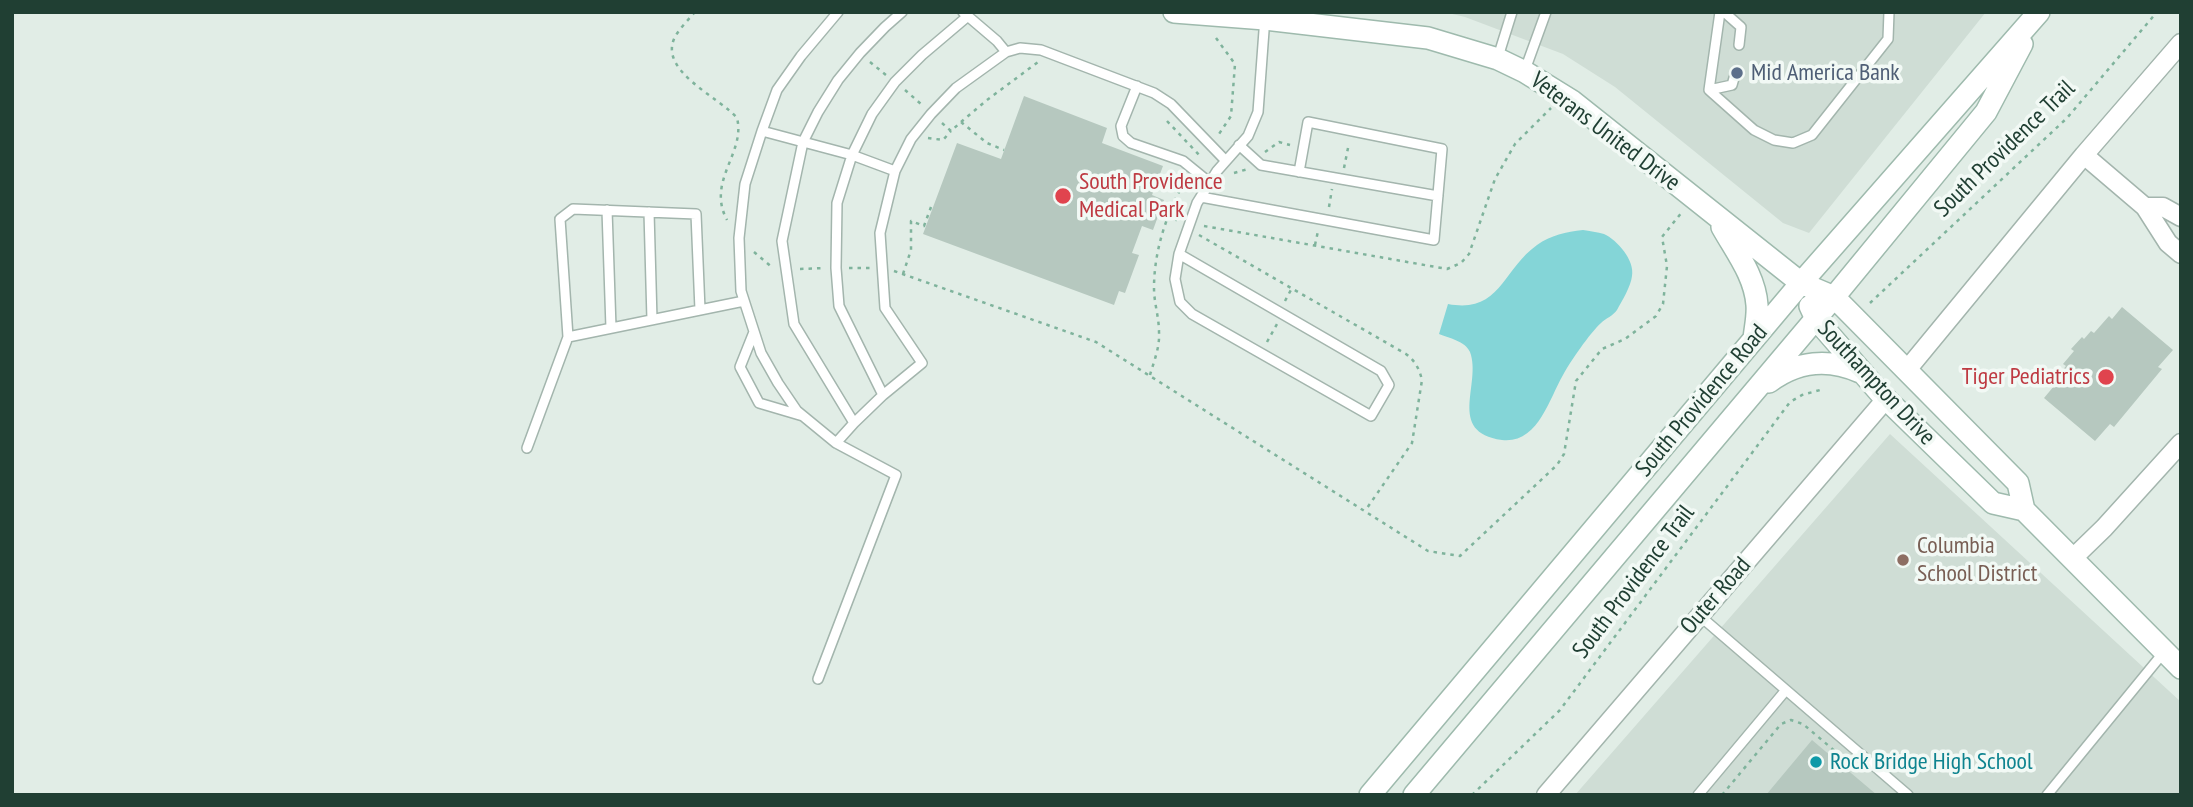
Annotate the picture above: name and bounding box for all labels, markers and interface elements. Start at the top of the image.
place label: Mid America Bank [1751,59,1900,87]
marker: Mid America Bank [1729,65,1745,81]
street label: Veterans United Drive [1525,66,1685,198]
street label: South Providence Trail [1929,75,2081,223]
place label: South Providence Medical Park [1079,168,1223,224]
marker: South Providence Medical Park [1053,186,1073,206]
street label: Southampton Drive [1811,315,1941,451]
street label: South Providence Road [1630,319,1774,483]
place label: Tiger Pediatrics [1962,363,2090,391]
marker: Tiger Pediatrics [2096,367,2116,387]
street label: South Providence Trail [1567,500,1701,664]
place label: Columbia School District [1917,532,2037,588]
street label: Outer Road [1675,552,1757,640]
marker: Columbia School District [1895,552,1911,568]
place label: Rock Bridge High School [1830,748,2033,776]
marker: Rock Bridge High School [1808,754,1824,770]

